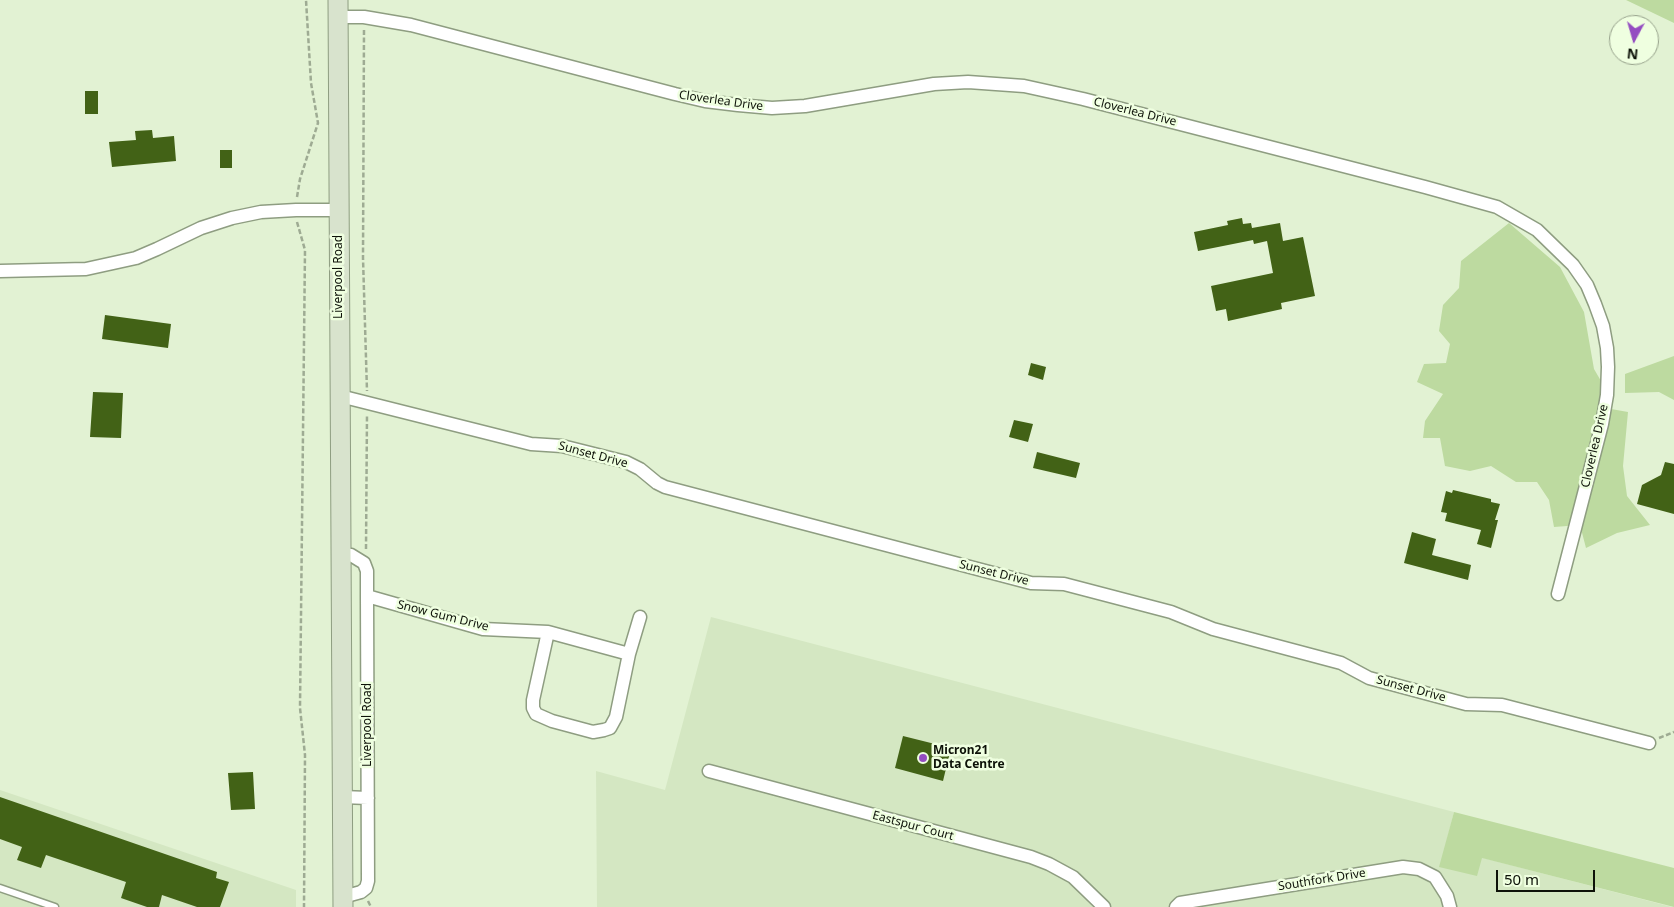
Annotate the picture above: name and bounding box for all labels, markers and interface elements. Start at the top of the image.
north arrow [1609,15,1659,65]
text: N [1626,44,1639,64]
street label: Cloverlea Drive [678,88,764,114]
street label: Cloverlea Drive [1092,95,1178,129]
street label: Liverpool Road [332,235,346,319]
street label: Cloverlea Drive [1578,403,1612,489]
street label: Sunset Drive [557,439,629,471]
street label: Sunset Drive [958,557,1030,589]
street label: Snow Gum Drive [396,598,490,634]
street label: Sunset Drive [1375,673,1447,705]
street label: Liverpool Road [361,683,375,767]
place label: Micron21 Data Centre [933,744,1005,772]
marker: Micron21 Data Centre [917,752,929,764]
street label: Eastspur Court [871,808,955,844]
scale bar [1499,860,1598,892]
street label: Southfork Drive [1277,866,1367,894]
text: 50 m [1504,869,1539,889]

